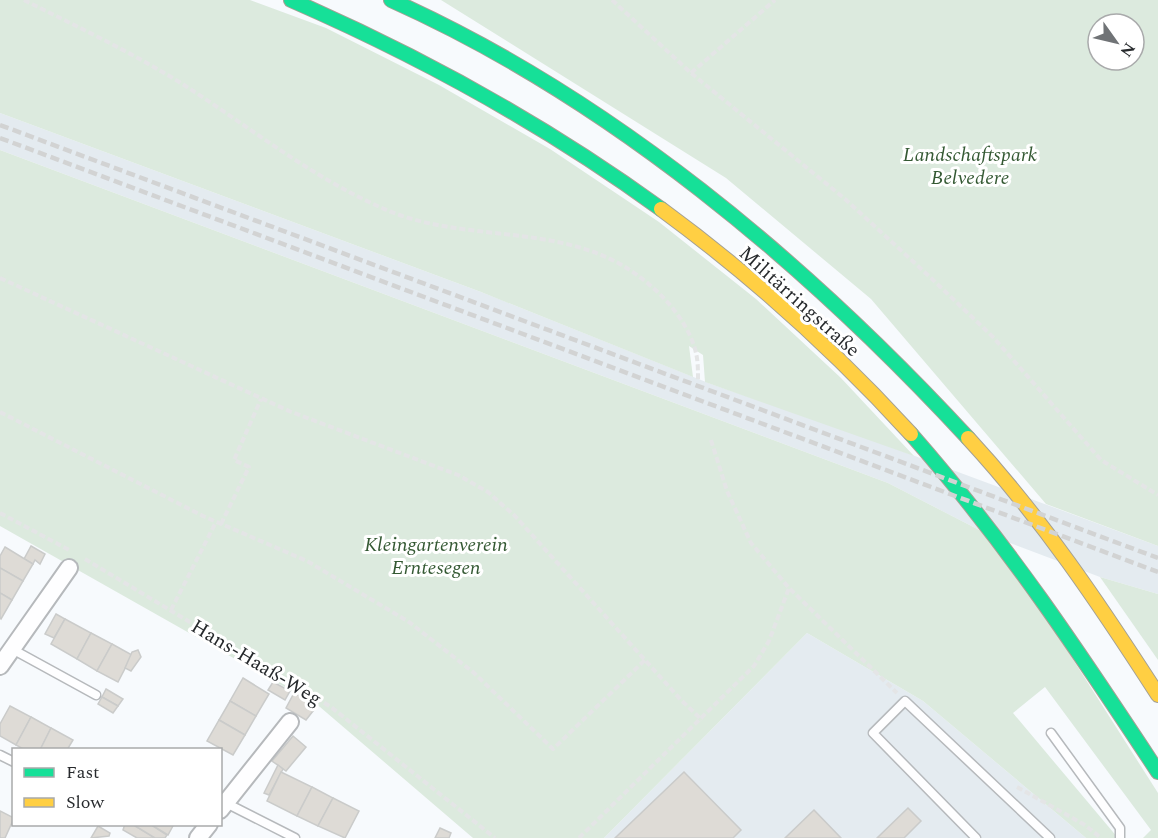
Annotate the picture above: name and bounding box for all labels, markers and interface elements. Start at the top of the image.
north arrow [1086,12,1146,72]
text: N [1114,38,1141,62]
park label: Landschaftspark Belvedere [903,140,1038,193]
street label: Militärringstraße [732,239,867,364]
park label: Kleingartenverein Erntesegen [364,530,508,583]
street label: Hans-Haaß-Weg [185,612,328,714]
legend [12,748,222,826]
text: Fast [66,759,99,786]
text: Slow [66,789,105,816]

